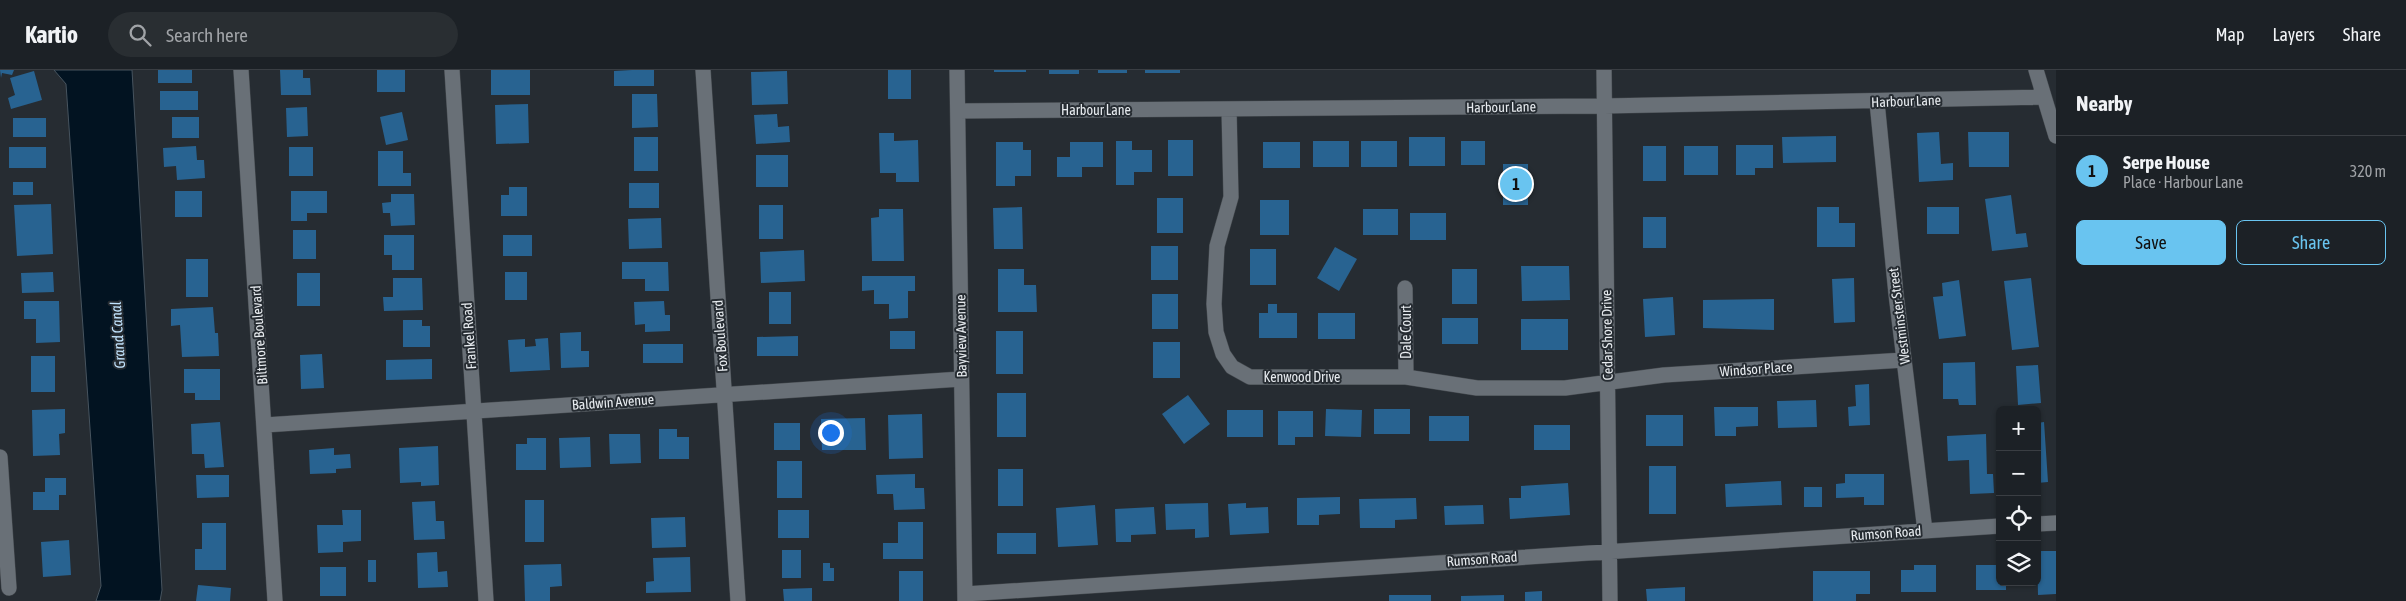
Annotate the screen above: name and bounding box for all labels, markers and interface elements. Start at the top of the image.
search box [108,12,458,57]
text: Kartio [25,21,78,48]
icon: search [126,21,154,49]
text: Search here [166,24,248,46]
text: Map [2215,24,2244,45]
text: Layers [2272,24,2315,45]
text: Share [2343,24,2381,45]
text: Nearby [2076,91,2132,115]
street label: Harbour Lane [1871,92,1941,110]
street label: Harbour Lane [1466,98,1536,116]
street label: Harbour Lane [1061,102,1131,118]
text: Serpe House [2123,151,2210,173]
text: 1 [2088,162,2096,180]
text: 320 m [2350,162,2386,180]
pin: 1 [1500,165,1532,203]
text: Place · Harbour Lane [2123,173,2243,191]
button: Save [2076,220,2226,265]
button: Share [2236,220,2386,265]
street label: Westminster Street [1885,267,1913,365]
street label: Biltmore Boulevard [248,285,270,385]
street label: Cedar Shore Drive [1598,290,1616,380]
street label: Bayview Avenue [952,294,970,378]
street label: Fox Boulevard [710,300,730,372]
water label: Grand Canal [107,301,128,369]
street label: Frankel Road [459,302,479,370]
street label: Dale Court [1398,305,1414,359]
street label: Windsor Place [1719,358,1793,380]
street label: Kenwood Drive [1264,369,1340,385]
street label: Baldwin Avenue [571,391,655,413]
map controls [1996,406,2041,586]
button: + [1996,406,2041,451]
your location [818,420,844,446]
button: − [1996,451,2041,496]
button: locate [1996,496,2041,541]
street label: Rumson Road [1850,523,1922,543]
button: layers [1996,541,2041,586]
street label: Rumson Road [1446,549,1518,569]

